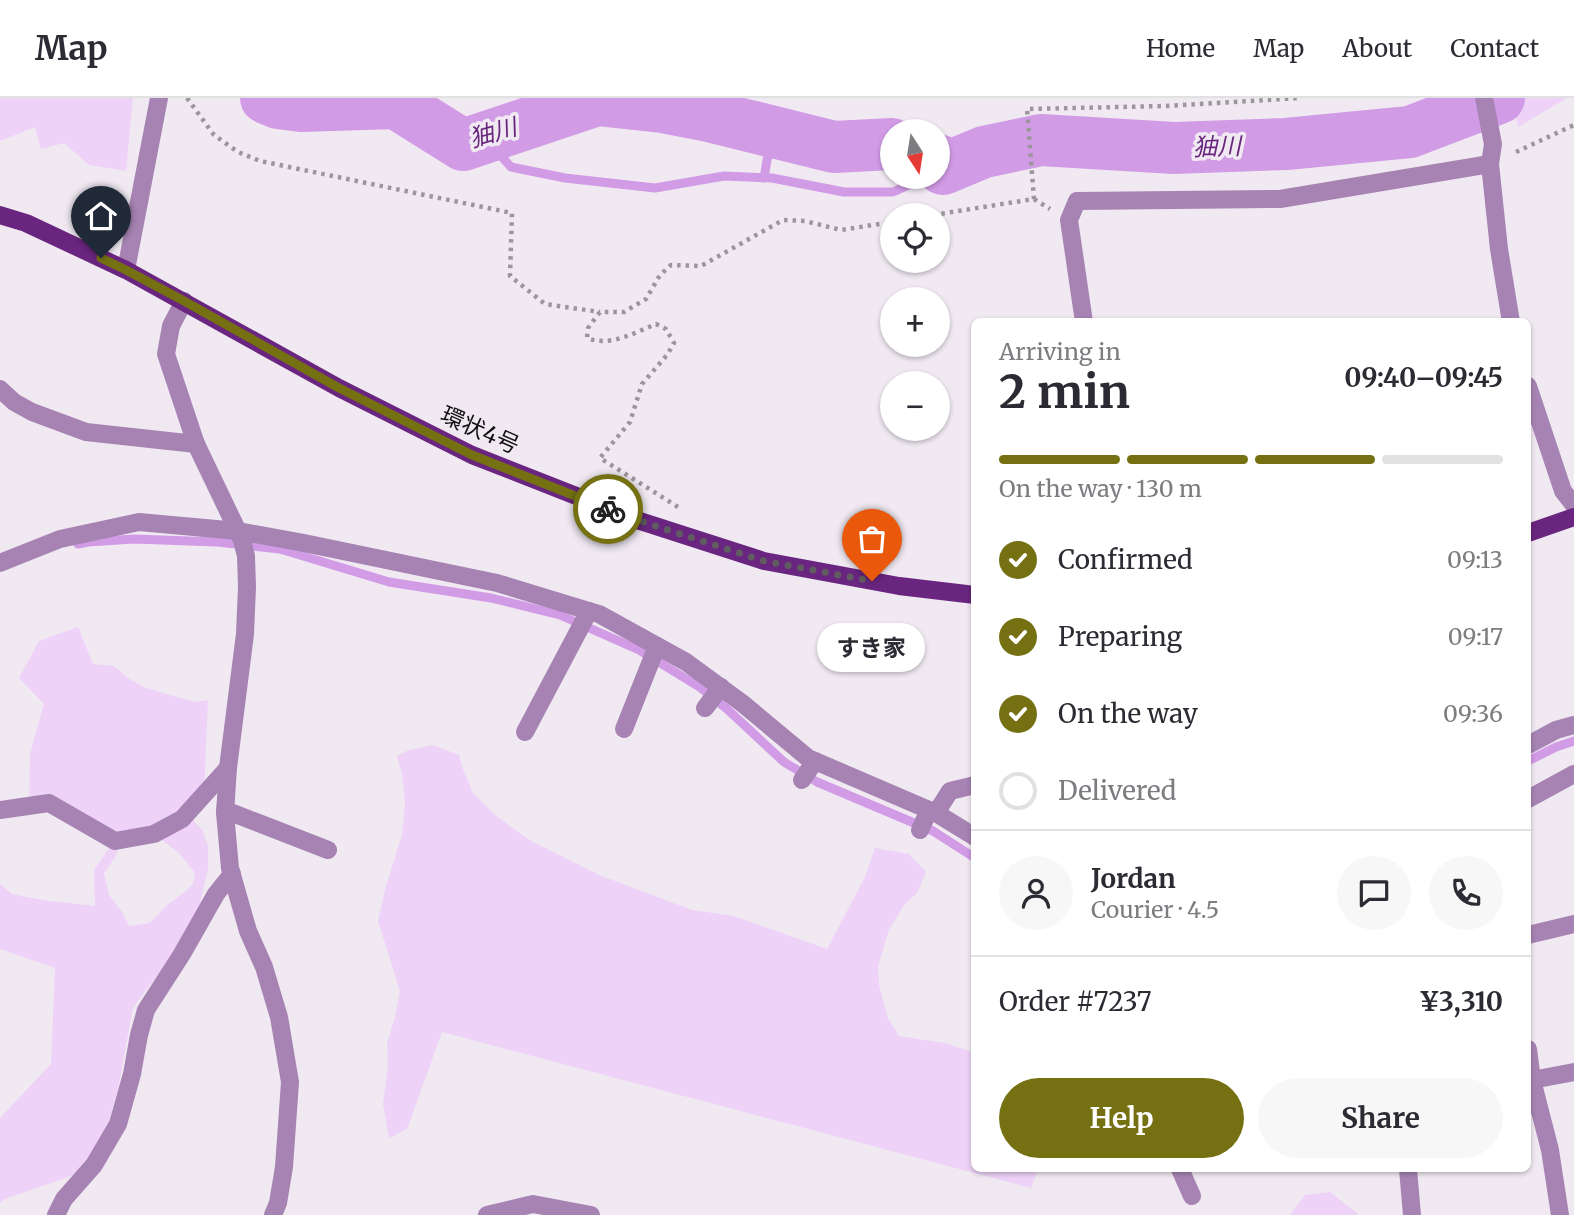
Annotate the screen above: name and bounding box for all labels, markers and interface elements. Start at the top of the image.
text: Map [35,28,108,69]
text: Home [1146,33,1215,64]
text: Map [1253,33,1304,64]
text: About [1342,33,1412,64]
text: Contact [1450,33,1539,64]
water label: 㹨川 [466,110,523,154]
north arrow [880,119,950,189]
map controls [880,119,950,441]
water label: 㹨川 [1192,130,1245,163]
pin [71,186,131,258]
icon: home [82,197,120,235]
button: locate [880,203,950,273]
button: + [880,287,950,357]
text: Arriving in [999,337,1121,366]
text: 09:40–09:45 [1344,361,1503,394]
text: 2 min [999,363,1130,421]
button: − [880,371,950,441]
street label: 環状4号 [436,399,524,460]
courier [573,474,643,544]
text: On the way · 130 m [999,474,1202,503]
icon: bike [589,490,627,528]
pin [842,509,902,581]
icon: bag [853,520,891,558]
icon: check [999,541,1037,579]
text: Confirmed [1058,543,1193,576]
text: 09:13 [1447,545,1503,574]
icon: check [999,618,1037,656]
text: Preparing [1058,620,1182,653]
text: 09:17 [1448,622,1503,651]
callout: すき家 [818,623,926,672]
text: すき家 [837,633,906,662]
icon: check [999,695,1037,733]
text: On the way [1058,697,1198,730]
text: 09:36 [1443,699,1503,728]
text: Delivered [1058,774,1177,807]
button: person [999,856,1073,930]
button: chat [1337,856,1411,930]
button: phone [1429,856,1503,930]
text: Jordan [1091,862,1176,895]
text: Courier · 4.5 [1091,895,1219,924]
text: Order #7237 [999,985,1151,1018]
text: ¥3,310 [1419,985,1503,1018]
button: Help [999,1078,1244,1158]
button: Share [1258,1078,1503,1158]

